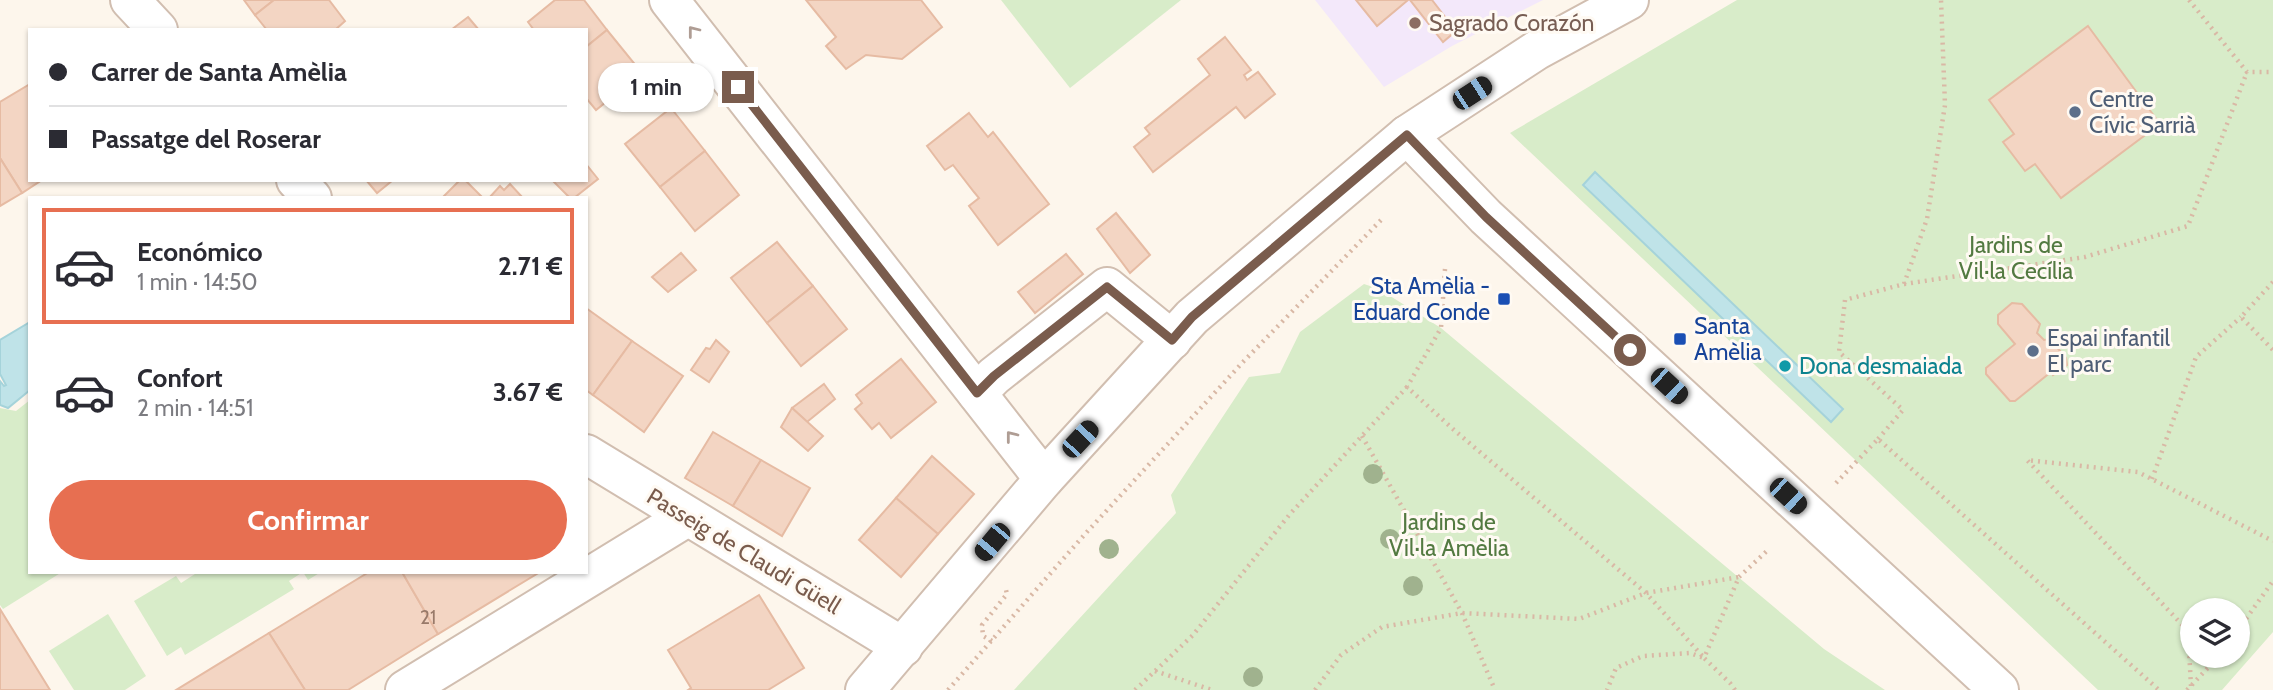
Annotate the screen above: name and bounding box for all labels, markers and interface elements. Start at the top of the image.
place label: Sagrado Corazón [1429,9,1594,37]
marker: Sagrado Corazón [1407,15,1423,31]
one-way arrow [689,26,702,38]
text: Carrer de Santa Amèlia [91,56,347,88]
callout: 1 min [598,62,714,112]
route end [722,71,754,103]
text: 1 min [630,73,682,101]
car [1449,73,1496,113]
place label: Centre Cívic Sarrià [2089,85,2196,139]
marker: Centre Cívic Sarrià [2067,104,2083,120]
text: Passatge del Roserar [91,123,321,155]
park label: Jardins de Vil·la Cecília [1959,231,2073,285]
icon: car [53,235,116,298]
text: Económico [137,236,263,268]
text: 2.71 € [498,250,563,282]
text: 1 min · 14:50 [137,268,257,296]
place label: Sta Amèlia - Eduard Conde [1353,272,1490,326]
marker: Sta Amèlia - Eduard Conde [1496,291,1512,307]
place label: Santa Amèlia [1694,312,1761,366]
place label: Espai infantil El parc [2047,324,2171,378]
marker: Santa Amèlia [1672,331,1688,347]
route start [1614,334,1646,366]
marker: Espai infantil El parc [2025,343,2041,359]
place label: Dona desmaiada [1799,352,1962,380]
marker: Dona desmaiada [1777,358,1793,374]
icon: car [53,361,116,424]
text: Confort [137,362,223,394]
car [1647,364,1692,408]
text: 3.67 € [493,376,563,408]
text: 2 min · 14:51 [137,394,253,422]
car [1058,416,1103,462]
one-way arrow [1006,431,1019,443]
car [1766,474,1811,518]
button: Confirmar [49,480,567,560]
street label: Passeig de Claudi Güell [642,482,847,620]
park label: Jardins de Vil·la Amèlia [1389,508,1509,562]
car [971,519,1014,565]
map controls [2180,598,2250,668]
button: layers [2180,598,2250,668]
house number: 21 [420,606,436,629]

